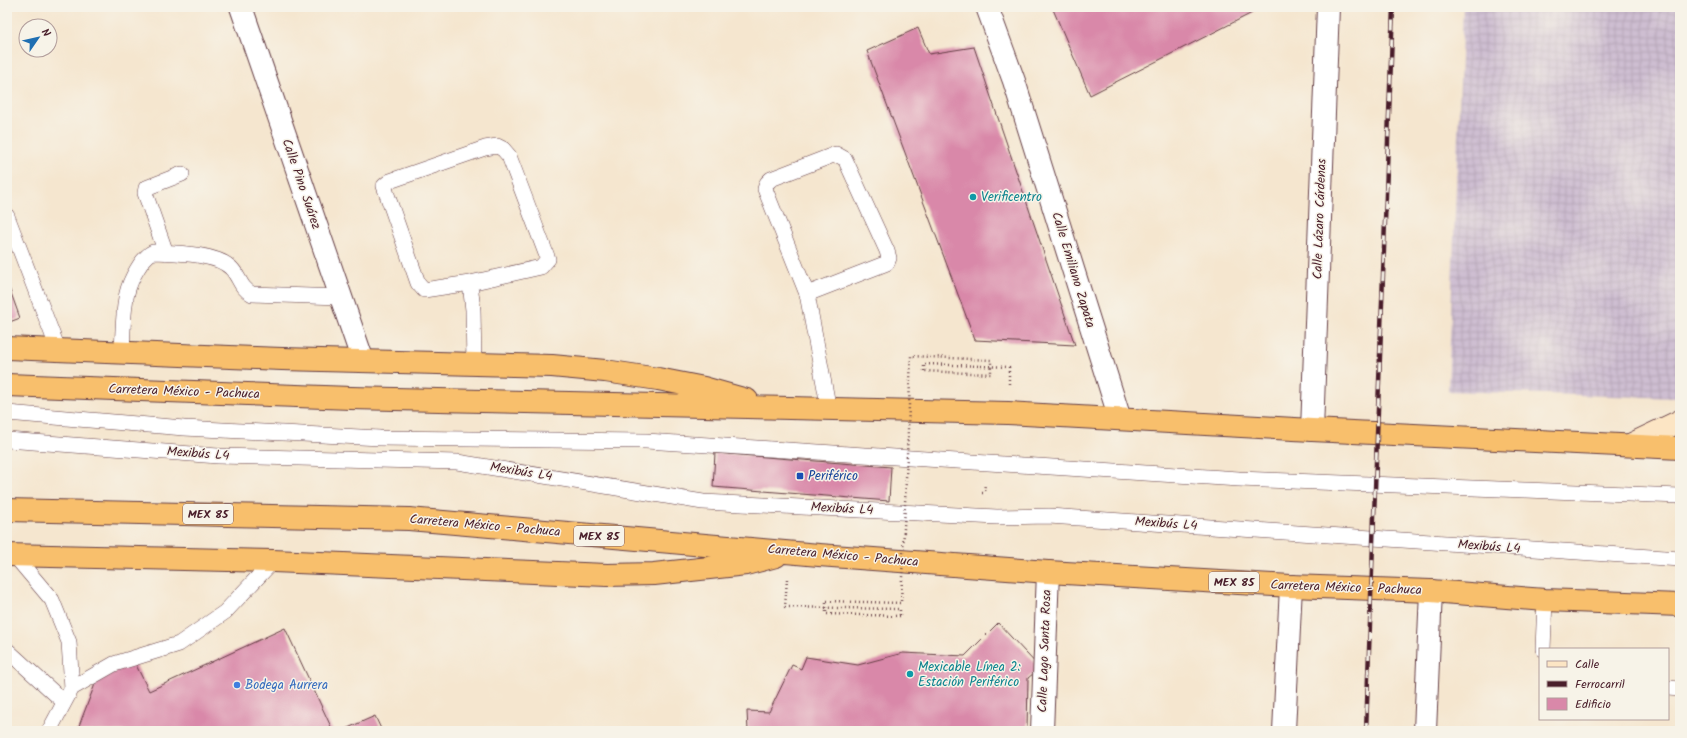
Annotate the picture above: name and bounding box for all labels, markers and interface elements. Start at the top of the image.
north arrow [18,18,58,58]
text: N [36,25,55,41]
street label: Calle Pino Suárez [276,136,326,232]
street label: Calle Lázaro Cárdenas [1307,158,1333,280]
place label: Verificentro [981,187,1042,208]
marker: Verificentro [968,192,978,202]
street label: Calle Emiliano Zapata [1045,209,1101,331]
street label: Carretera México - Pachuca [108,379,260,405]
street label: Mexibús L4 [166,441,230,467]
street label: Mexibús L4 [488,457,554,487]
place label: Periférico [808,466,858,487]
marker: Periférico [795,471,805,481]
street label: Mexibús L4 [810,497,874,521]
road number: MEX 85 [183,504,233,524]
street label: Carretera México - Pachuca [409,509,561,543]
street label: Mexibús L4 [1134,511,1198,537]
road number: MEX 85 [574,526,624,546]
street label: Mexibús L4 [1457,534,1521,560]
street label: Carretera México - Pachuca [767,539,919,573]
road number: MEX 85 [1209,572,1259,592]
street label: Carretera México - Pachuca [1270,575,1422,601]
street label: Calle Lago Santa Rosa [1032,589,1058,713]
legend [1539,648,1669,720]
text: Calle [1575,655,1600,674]
place label: Mexicable Línea 2: Estación Periférico [918,657,1021,693]
marker: Mexicable Línea 2: Estación Periférico [905,669,915,679]
place label: Bodega Aurrera [245,675,328,696]
text: Ferrocarril [1575,675,1625,694]
marker: Bodega Aurrera [232,680,242,690]
text: Edificio [1575,695,1611,714]

